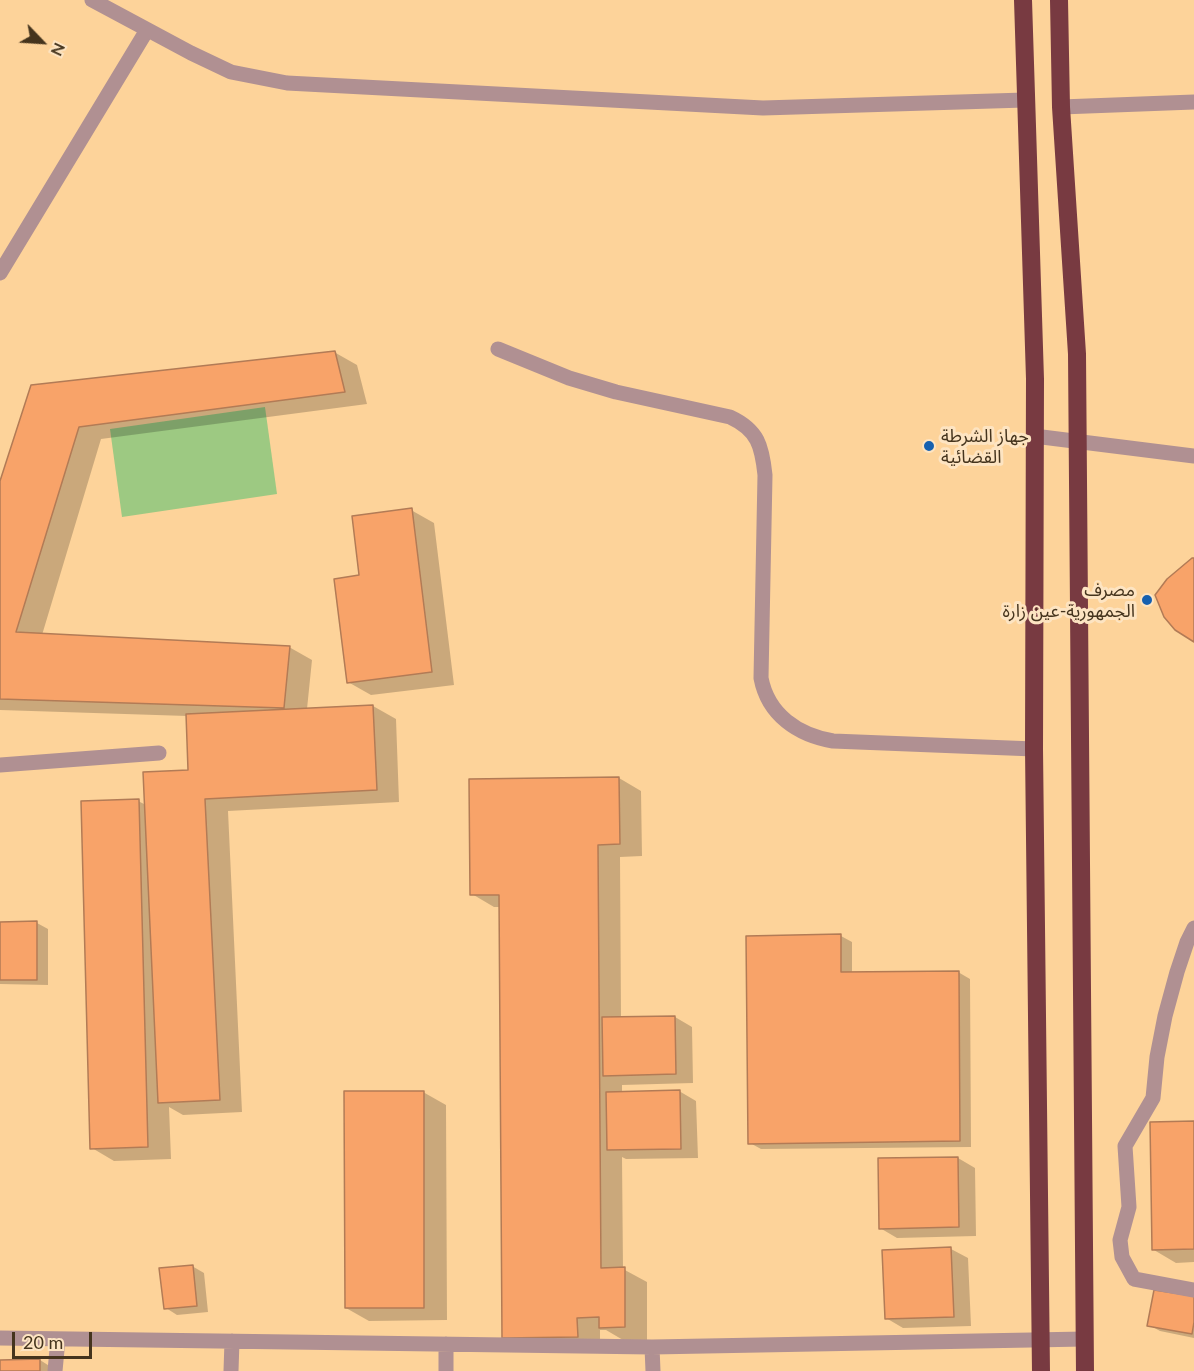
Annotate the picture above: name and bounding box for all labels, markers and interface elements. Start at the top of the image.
north arrow [12,12,72,72]
text: N [48,40,70,59]
place label: جهاز الشرطة القضائية [941,425,1029,468]
marker: جهاز الشرطة القضائية [922,439,936,453]
place label: مصرف الجمهورية-عين زارة [1003,579,1135,622]
marker: مصرف الجمهورية-عين زارة [1140,593,1154,607]
scale bar [15,1320,94,1358]
text: 20 m [23,1331,63,1353]

